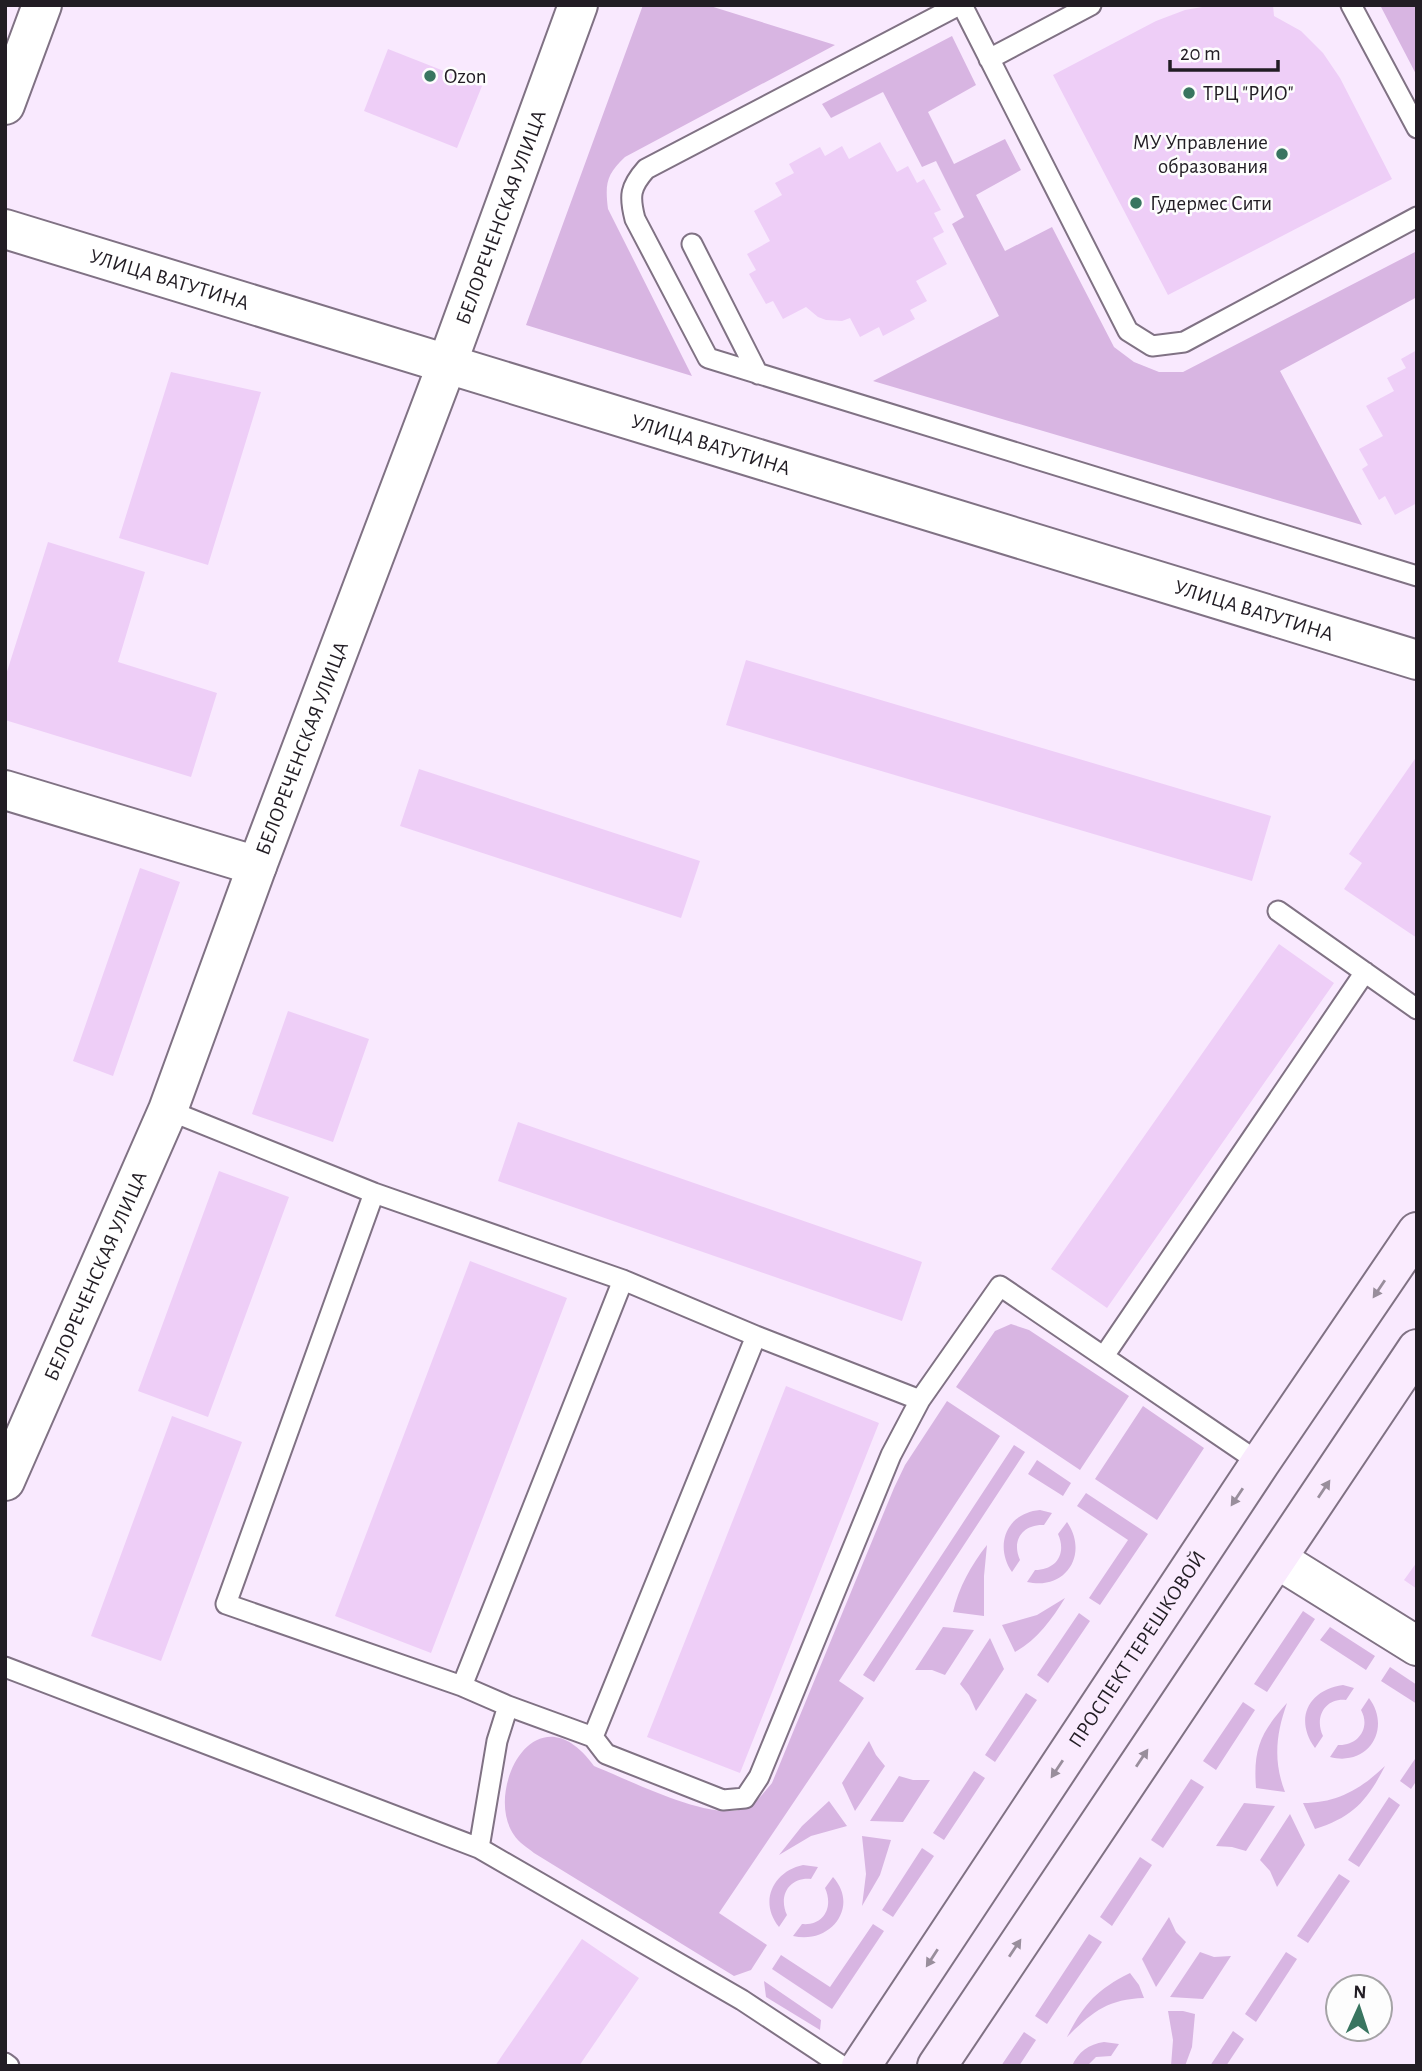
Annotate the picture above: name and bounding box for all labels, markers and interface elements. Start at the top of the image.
scale bar [1170,28,1278,72]
text: 20 m [1180,43,1221,64]
place label: Ozon [444,66,487,87]
marker: Ozon [422,68,438,84]
place label: ТРЦ "РИО" [1203,83,1294,104]
marker: ТРЦ "РИО" [1181,85,1197,101]
street label: БЕЛОРЕЧЕНСКАЯ УЛИЦА [452,107,550,327]
place label: МУ Управление образования [1133,132,1268,177]
marker: МУ Управление образования [1274,146,1290,162]
place label: Гудермес Сити [1150,193,1272,214]
marker: Гудермес Сити [1128,195,1144,211]
street label: УЛИЦА ВАТУТИНА [87,245,252,314]
street label: УЛИЦА ВАТУТИНА [629,411,793,479]
street label: УЛИЦА ВАТУТИНА [1172,577,1336,645]
street label: БЕЛОРЕЧЕНСКАЯ УЛИЦА [252,639,352,858]
street label: БЕЛОРЕЧЕНСКАЯ УЛИЦА [40,1168,151,1384]
one-way arrow [1372,1280,1386,1298]
one-way arrow [1317,1479,1330,1498]
one-way arrow [1231,1488,1244,1507]
street label: ПРОСПЕКТ ТЕРЕШКОВОЙ [1065,1547,1210,1751]
one-way arrow [1135,1749,1149,1767]
one-way arrow [1051,1759,1064,1778]
one-way arrow [1009,1938,1022,1957]
one-way arrow [926,1949,939,1968]
north arrow [1324,1973,1394,2043]
text: N [1353,1983,1367,2002]

